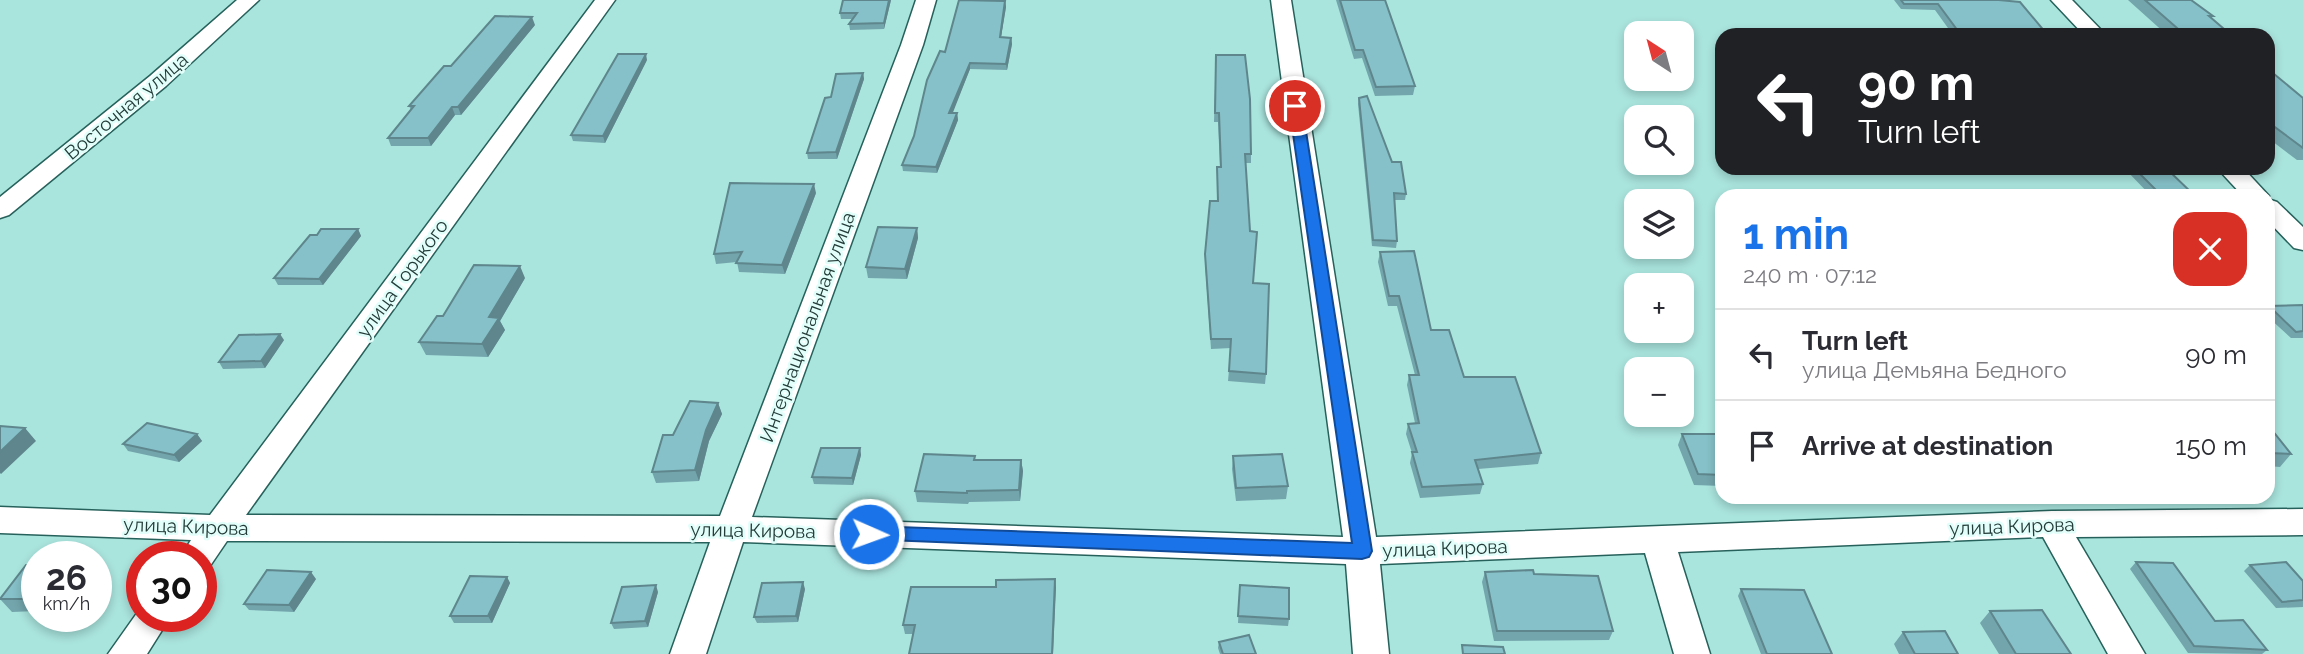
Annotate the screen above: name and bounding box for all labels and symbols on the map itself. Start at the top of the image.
north arrow [1624,21,1694,91]
street label: Восточная улица [60,48,192,164]
pin [1265,76,1325,136]
street label: Интернациональная улица [755,209,859,445]
street label: улица Горького [352,215,452,341]
position arrow [832,497,906,571]
street label: улица Кирова [123,513,249,539]
street label: улица Кирова [1949,513,2075,539]
street label: улица Кирова [690,518,816,542]
street label: улица Кирова [1382,535,1508,561]
speed limit sign: 30 [126,541,217,632]

